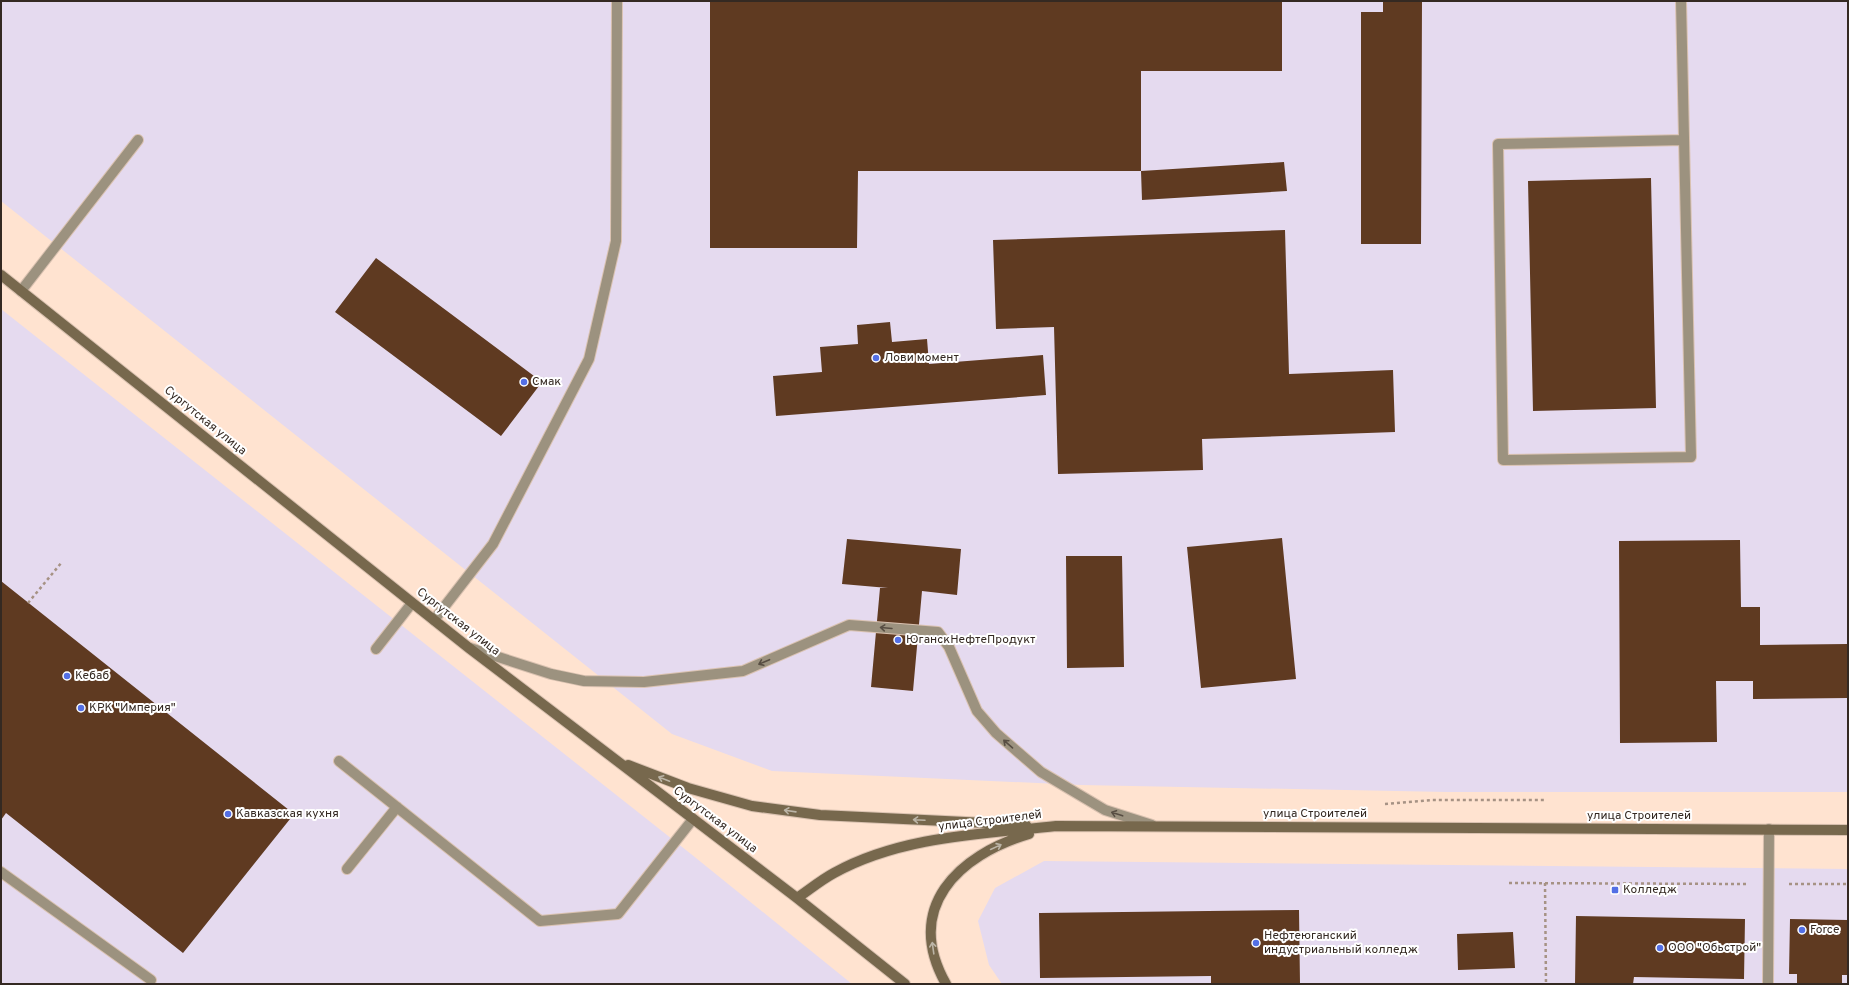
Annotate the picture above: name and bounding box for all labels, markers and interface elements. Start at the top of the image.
place label: Лови момент [884,350,959,366]
marker: Лови момент [871,353,881,363]
place label: Смак [532,374,561,390]
marker: Смак [519,377,529,387]
street label: Сургутская улица [160,383,250,459]
street label: Сургутская улица [413,584,503,660]
one-way arrow [880,624,893,631]
place label: ЮганскНефтеПродукт [906,632,1036,648]
marker: ЮганскНефтеПродукт [893,635,903,645]
one-way arrow [759,659,771,666]
place label: Кебаб [75,668,109,684]
marker: Кебаб [62,671,72,681]
place label: КРК "Империя" [89,700,176,716]
marker: КРК "Империя" [76,703,86,713]
one-way arrow [1003,739,1014,748]
one-way arrow [658,774,670,782]
street label: Сургутская улица [670,783,760,857]
place label: Кавказская кухня [236,806,339,822]
street label: улица Строителей [1263,806,1367,822]
one-way arrow [783,807,796,815]
street label: улица Строителей [937,807,1043,835]
street label: улица Строителей [1587,808,1691,824]
marker: Кавказская кухня [223,809,233,819]
one-way arrow [1111,810,1124,817]
one-way arrow [913,816,926,823]
one-way arrow [990,843,1002,850]
place label: Колледж [1623,882,1677,898]
marker: Колледж [1610,885,1620,895]
place label: Force [1810,922,1839,938]
marker: Force [1797,925,1807,935]
place label: Нефтеюганский индустриальный колледж [1264,928,1418,958]
marker: Нефтеюганский индустриальный колледж [1251,938,1261,948]
place label: ООО "Обьстрой" [1668,940,1761,956]
one-way arrow [929,941,937,954]
marker: ООО "Обьстрой" [1655,943,1665,953]

